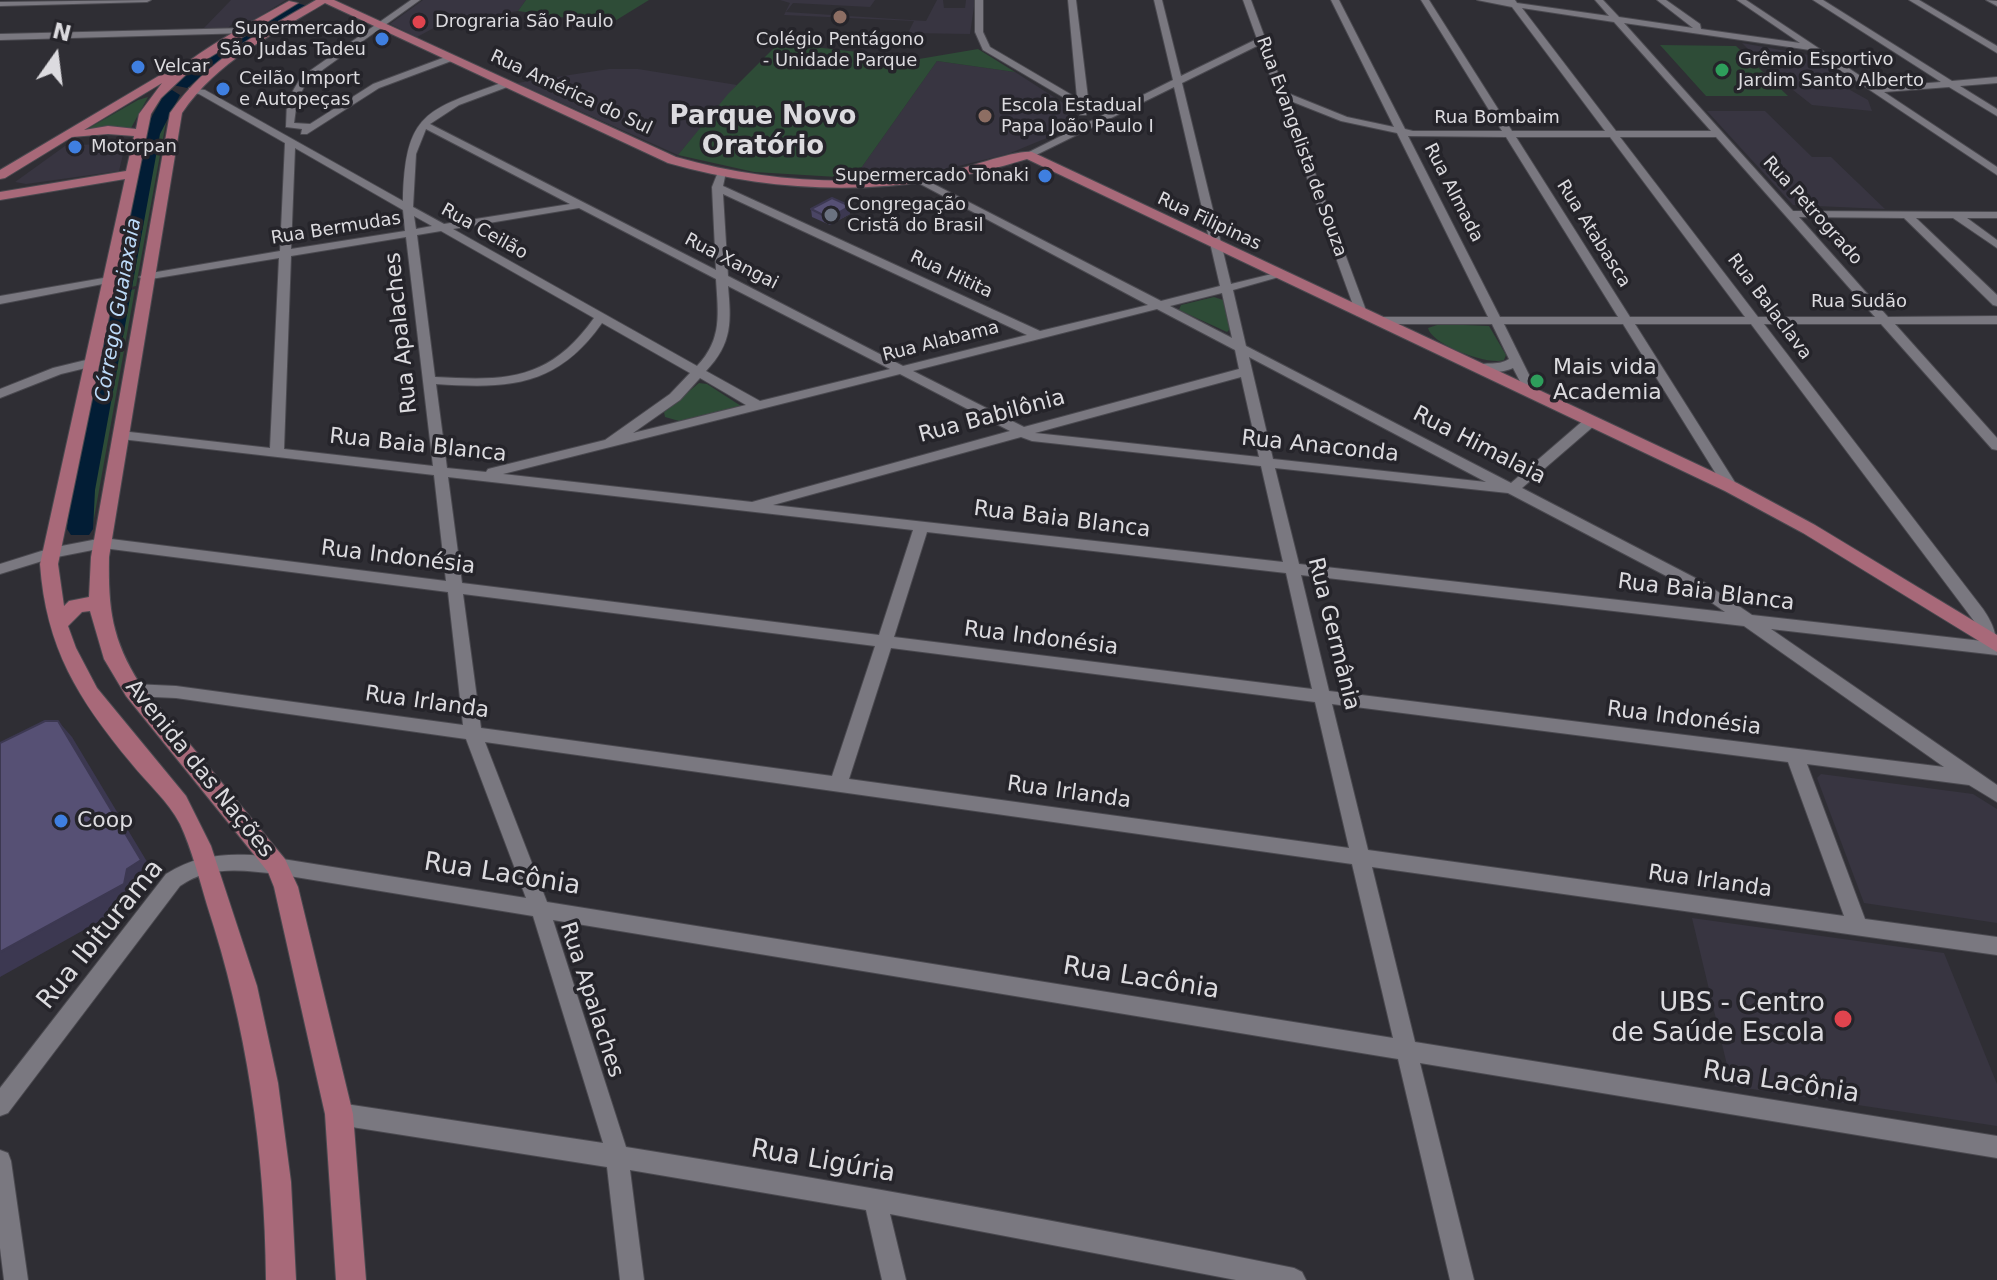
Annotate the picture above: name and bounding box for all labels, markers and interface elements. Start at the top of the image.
marker: Colégio Pentágono - Unidade Parque [831,8,849,26]
place label: Drograria São Paulo [435,11,614,33]
marker: Drograria São Paulo [410,13,428,31]
north arrow [16,16,96,96]
text: N [50,18,74,47]
place label: Supermercado São Judas Tadeu [220,18,366,60]
place label: Colégio Pentágono - Unidade Parque [756,29,924,72]
marker: Supermercado São Judas Tadeu [373,30,391,48]
street label: Rua Evangelista de Souza [1251,34,1351,260]
street label: Rua América do Sul [487,46,655,140]
place label: Grêmio Esportivo Jardim Santo Alberto [1738,49,1924,92]
place label: Velcar [154,56,209,78]
marker: Velcar [129,58,147,76]
marker: Grêmio Esportivo Jardim Santo Alberto [1713,61,1731,79]
place label: Ceilão Import e Autopeças [239,68,360,110]
marker: Ceilão Import e Autopeças [214,80,232,98]
place label: Escola Estadual Papa João Paulo I [1001,95,1154,138]
district label: Parque Novo Oratório [670,101,856,162]
marker: Escola Estadual Papa João Paulo I [976,107,994,125]
street label: Rua Bombaim [1434,107,1560,129]
place label: Motorpan [91,136,177,158]
marker: Motorpan [66,138,84,156]
street label: Rua Almada [1419,140,1487,246]
street label: Rua Petrogrado [1758,152,1866,270]
place label: Supermercado Tonaki [835,165,1029,187]
marker: Supermercado Tonaki [1036,167,1054,185]
street label: Rua Atabasca [1551,176,1635,292]
street label: Rua Filipinas [1154,189,1264,255]
place label: Congregação Cristã do Brasil [847,194,983,236]
street label: Rua Ceilão [437,199,531,265]
marker: Congregação Cristã do Brasil [822,206,840,224]
street label: Rua Bermudas [270,208,402,250]
water label: Córrego Guaiaxaia [91,216,147,404]
street label: Rua Xangai [681,229,781,295]
street label: Rua Hitita [906,247,996,303]
street label: Rua Balaclava [1722,250,1816,364]
street label: Rua Apalaches [380,251,424,415]
street label: Rua Sudão [1811,291,1907,313]
street label: Rua Alabama [881,317,1001,367]
place label: Mais vida Academia [1553,355,1662,406]
marker: Mais vida Academia [1528,372,1546,390]
street label: Rua Babilônia [916,385,1068,449]
street label: Rua Himalaia [1408,401,1550,491]
street label: Rua Baia Blanca [328,424,508,468]
street label: Rua Anaconda [1240,426,1400,468]
street label: Rua Baia Blanca [972,496,1152,544]
street label: Rua Indonésia [319,535,477,581]
street label: Rua Germânia [1301,555,1365,713]
street label: Rua Baia Blanca [1616,569,1796,617]
street label: Rua Indonésia [962,616,1120,662]
street label: Avenida das Nações [119,675,279,863]
street label: Rua Irlanda [363,681,491,725]
street label: Rua Indonésia [1605,696,1763,742]
street label: Rua Irlanda [1005,771,1133,815]
place label: Coop [77,808,133,834]
marker: Coop [52,812,70,830]
street label: Rua Lacônia [422,847,582,903]
street label: Rua Ibiturama [31,854,171,1016]
street label: Rua Irlanda [1646,860,1774,904]
street label: Rua Apalaches [553,919,629,1081]
street label: Rua Lacônia [1061,951,1221,1007]
place label: UBS - Centro de Saúde Escola [1611,988,1825,1050]
marker: UBS - Centro de Saúde Escola [1832,1008,1854,1030]
street label: Rua Lacônia [1701,1055,1861,1111]
street label: Rua Ligúria [748,1134,898,1190]

